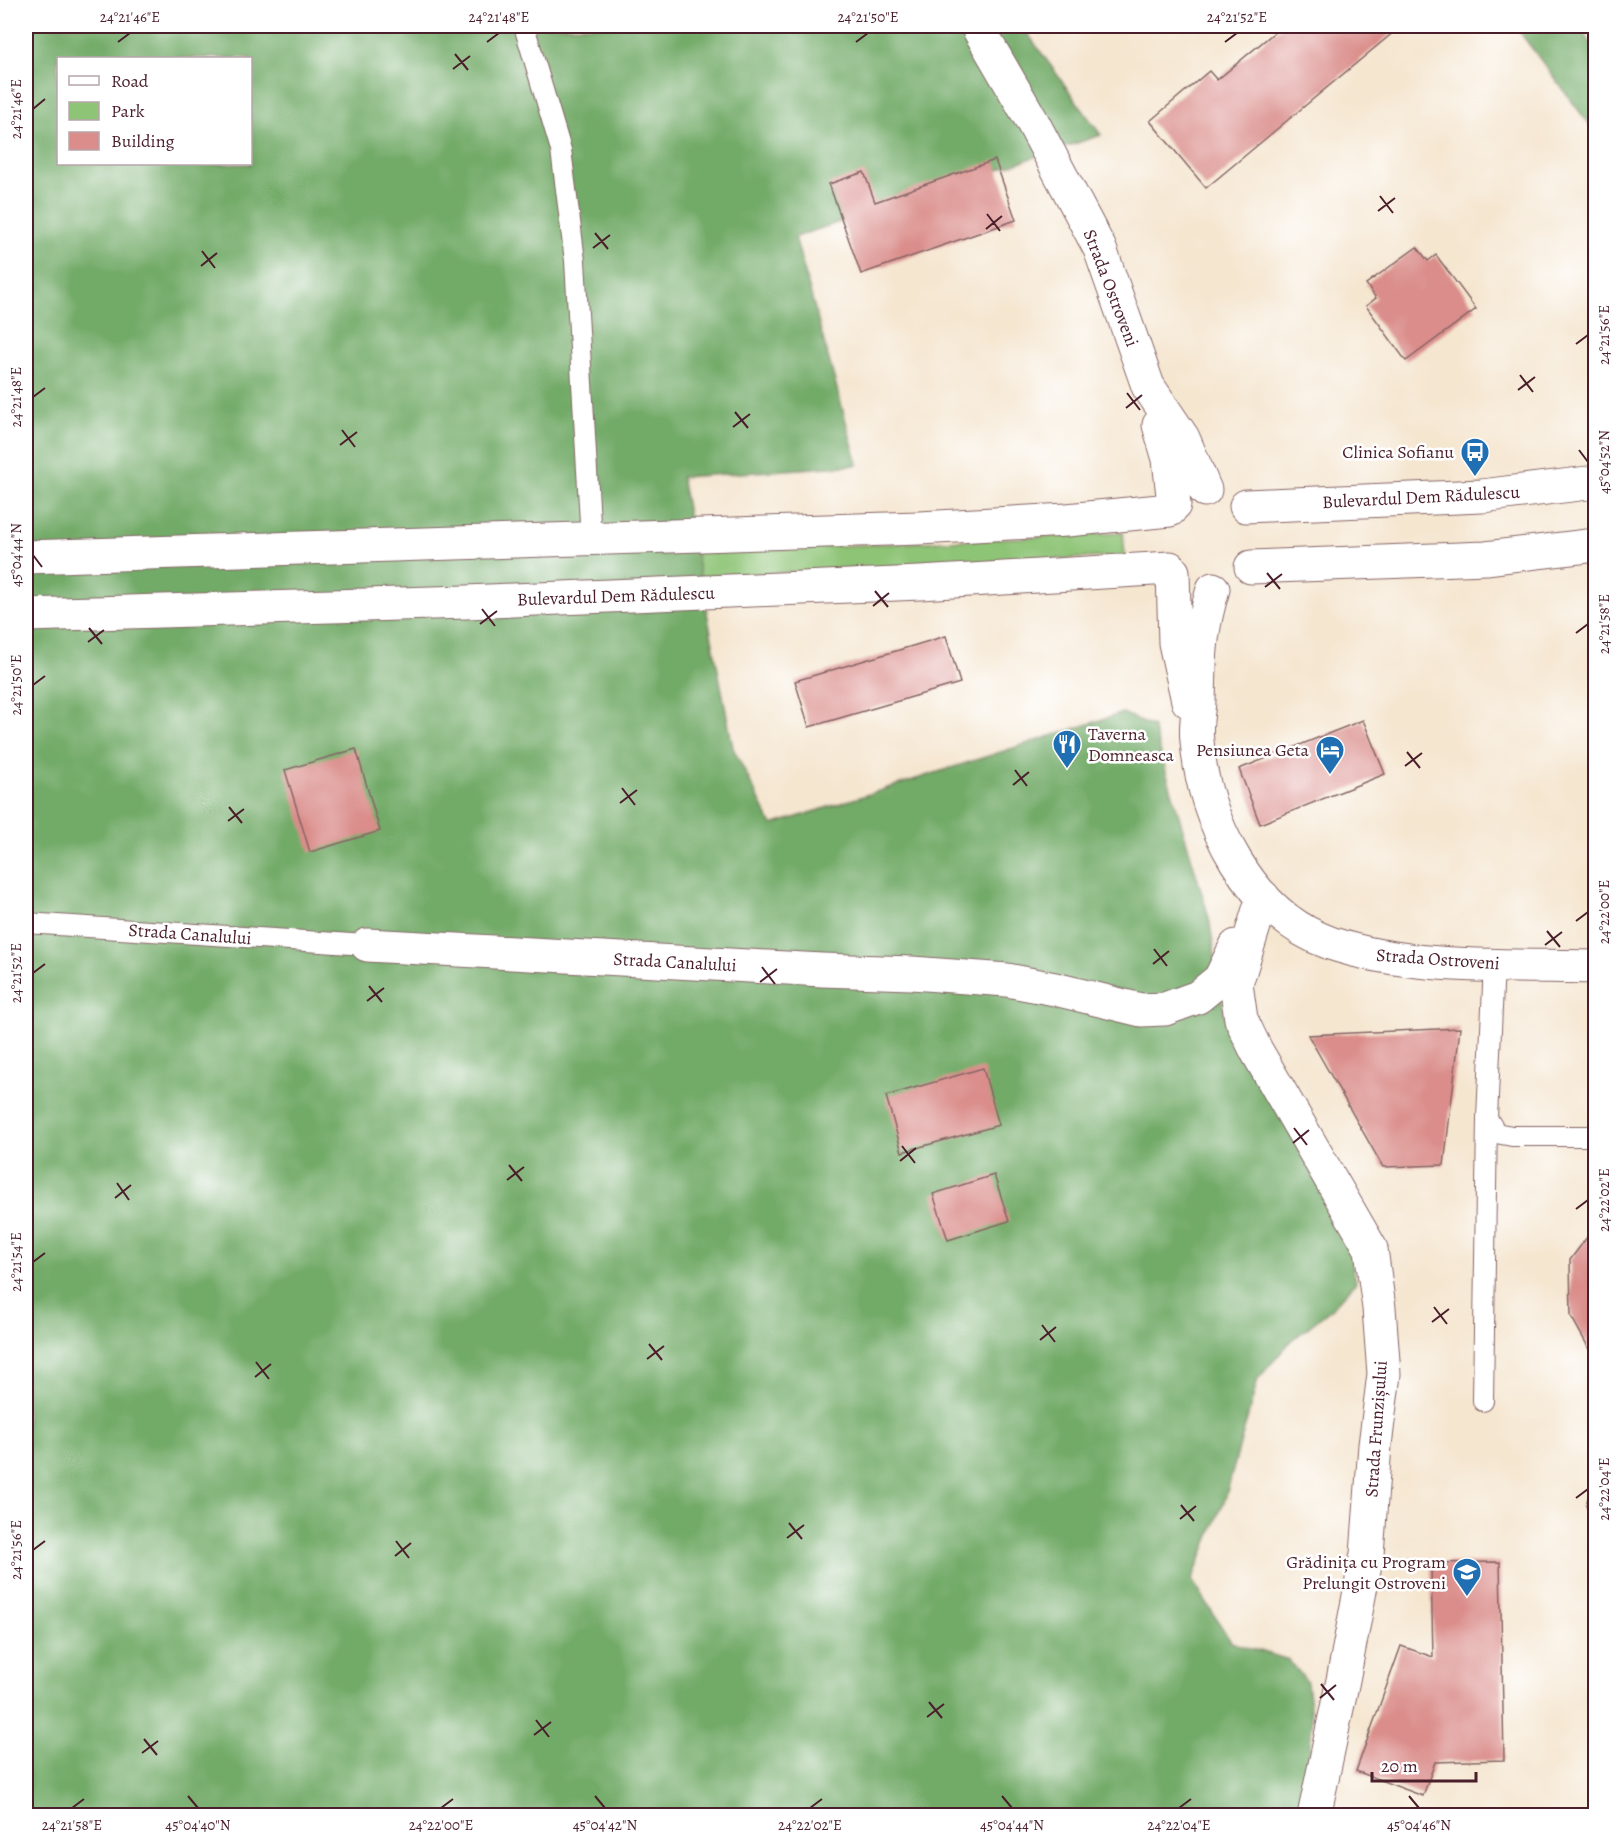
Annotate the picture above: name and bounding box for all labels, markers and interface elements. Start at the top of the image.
text: 24°21'46"E [100,7,160,27]
text: 24°21'48"E [469,7,529,27]
text: 24°21'50"E [837,7,899,27]
text: 24°21'52"E [1207,7,1267,27]
legend [57,57,252,165]
text: Road [111,69,149,93]
text: 24°21'46"E [6,79,26,139]
text: Park [111,99,145,123]
text: Building [111,129,175,153]
street label: Strada Ostroveni [1078,226,1144,350]
text: 24°21'56"E [1594,305,1614,365]
text: 24°21'48"E [6,367,26,427]
text: 45°04'52"N [1594,430,1614,494]
bus stop icon: Clinica Sofianu [1459,436,1491,478]
place label: Clinica Sofianu [1342,440,1454,464]
street label: Bulevardul Dem Rădulescu [1322,480,1521,514]
text: 45°04'44"N [6,523,26,587]
street label: Bulevardul Dem Rădulescu [517,581,716,611]
text: 24°21'58"E [1594,594,1614,654]
text: 24°21'50"E [6,654,26,716]
place label: Taverna Domneasca [1088,722,1175,767]
restaurant icon: Taverna Domneasca [1051,728,1083,770]
hotel icon: Pensiunea Geta [1314,734,1346,776]
place label: Pensiunea Geta [1196,738,1310,762]
text: 24°22'00"E [1594,880,1614,944]
street label: Strada Canalului [128,918,252,950]
text: 24°21'52"E [6,943,26,1003]
street label: Strada Ostroveni [1375,943,1501,975]
street label: Strada Canalului [613,947,737,977]
text: 24°22'02"E [1594,1168,1614,1232]
text: 24°21'54"E [6,1232,26,1292]
street label: Strada Frunzișului [1359,1360,1393,1498]
text: 24°22'04"E [1594,1457,1614,1521]
text: 24°21'56"E [6,1520,26,1580]
place label: Grădinița cu Program Prelungit Ostroveni [1286,1550,1446,1595]
school or university icon: Grădinița cu Program Prelungit Ostroveni [1451,1556,1483,1598]
scale bar [1372,1745,1476,1783]
text: 20 m [1381,1754,1418,1778]
text: 24°21'58"E [42,1815,102,1835]
text: 45°04'40"N [165,1815,231,1835]
text: 24°22'00"E [409,1815,473,1835]
text: 45°04'42"N [573,1815,637,1835]
text: 24°22'02"E [778,1815,842,1835]
text: 45°04'44"N [980,1815,1044,1835]
text: 24°22'04"E [1147,1815,1211,1835]
text: 45°04'46"N [1387,1815,1451,1835]

